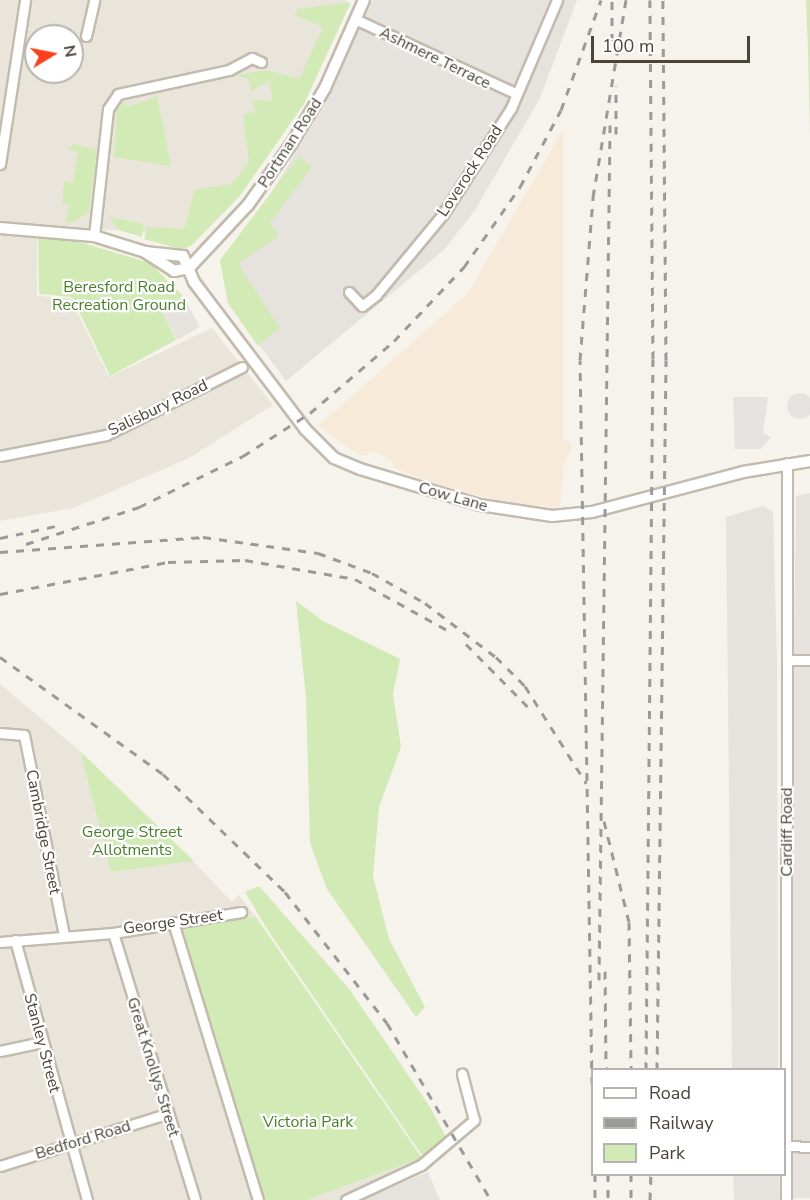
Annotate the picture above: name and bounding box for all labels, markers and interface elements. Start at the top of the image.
street label: Ashmere Terrace [376,23,494,93]
north arrow [24,24,84,84]
scale bar [594,24,753,62]
text: 100 m [602,34,654,58]
text: N [58,43,82,59]
street label: Portman Road [254,95,326,191]
street label: Loverock Road [433,122,507,220]
park label: Beresford Road Recreation Ground [52,277,186,315]
street label: Salisbury Road [105,376,211,440]
street label: Cow Lane [416,478,490,516]
street label: Cambridge Street [22,768,64,896]
street label: Cardiff Road [777,787,797,877]
park label: George Street Allotments [82,822,182,860]
street label: George Street [122,906,224,938]
street label: Stanley Street [20,991,64,1095]
street label: Great Knollys Street [123,995,183,1139]
legend [591,1068,786,1176]
text: Road [649,1081,691,1105]
text: Railway [649,1111,714,1135]
park label: Victoria Park [263,1112,353,1132]
street label: Bedford Road [33,1116,133,1164]
text: Park [649,1141,685,1165]

